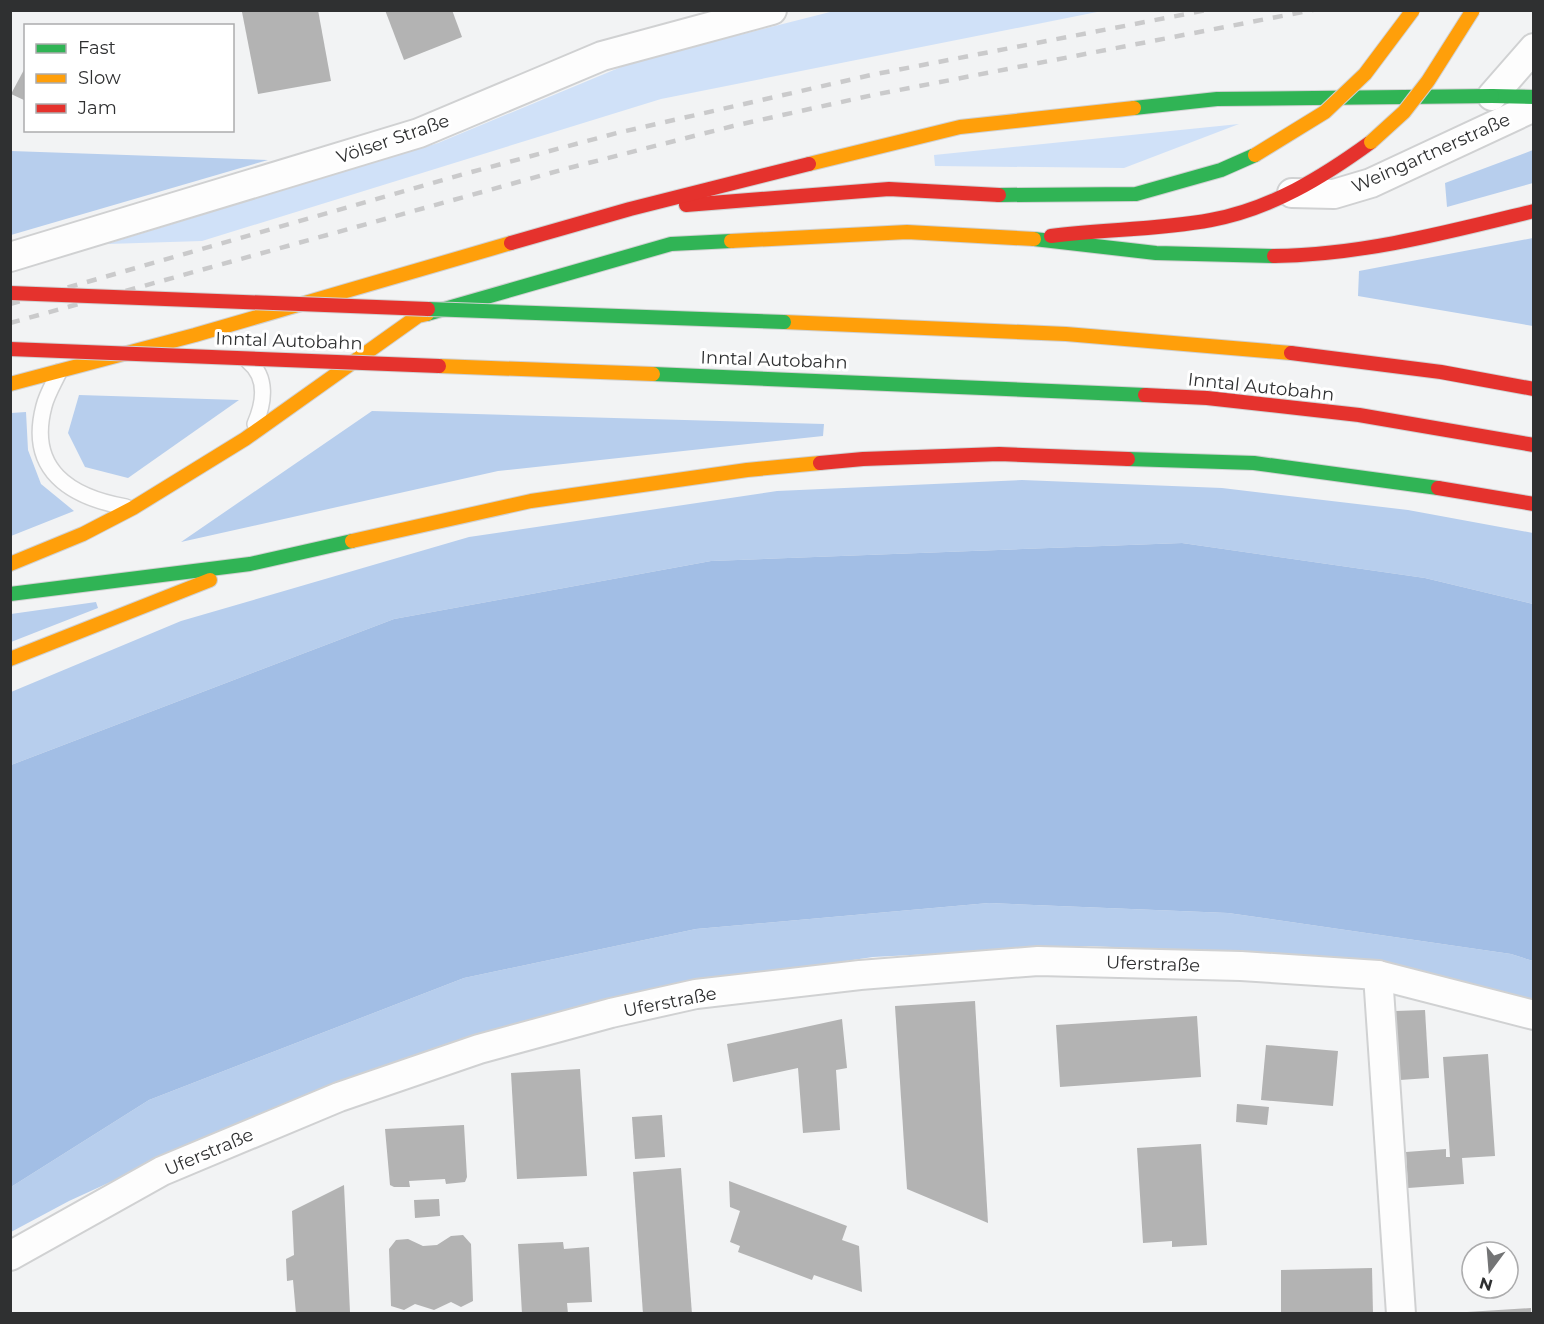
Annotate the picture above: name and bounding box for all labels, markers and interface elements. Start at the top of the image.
legend [24,24,234,132]
text: Fast [78,37,116,59]
text: Slow [78,67,121,89]
text: Jam [77,97,117,119]
street label: Weingartnerstraße [1348,108,1514,198]
street label: Völser Straße [334,109,452,169]
street label: Inntal Autobahn [215,327,363,355]
street label: Inntal Autobahn [700,346,848,374]
street label: Inntal Autobahn [1187,368,1335,406]
street label: Uferstraße [1105,951,1201,977]
street label: Uferstraße [622,982,719,1022]
street label: Uferstraße [161,1123,257,1181]
north arrow [1460,1240,1520,1300]
text: N [1477,1273,1495,1295]

